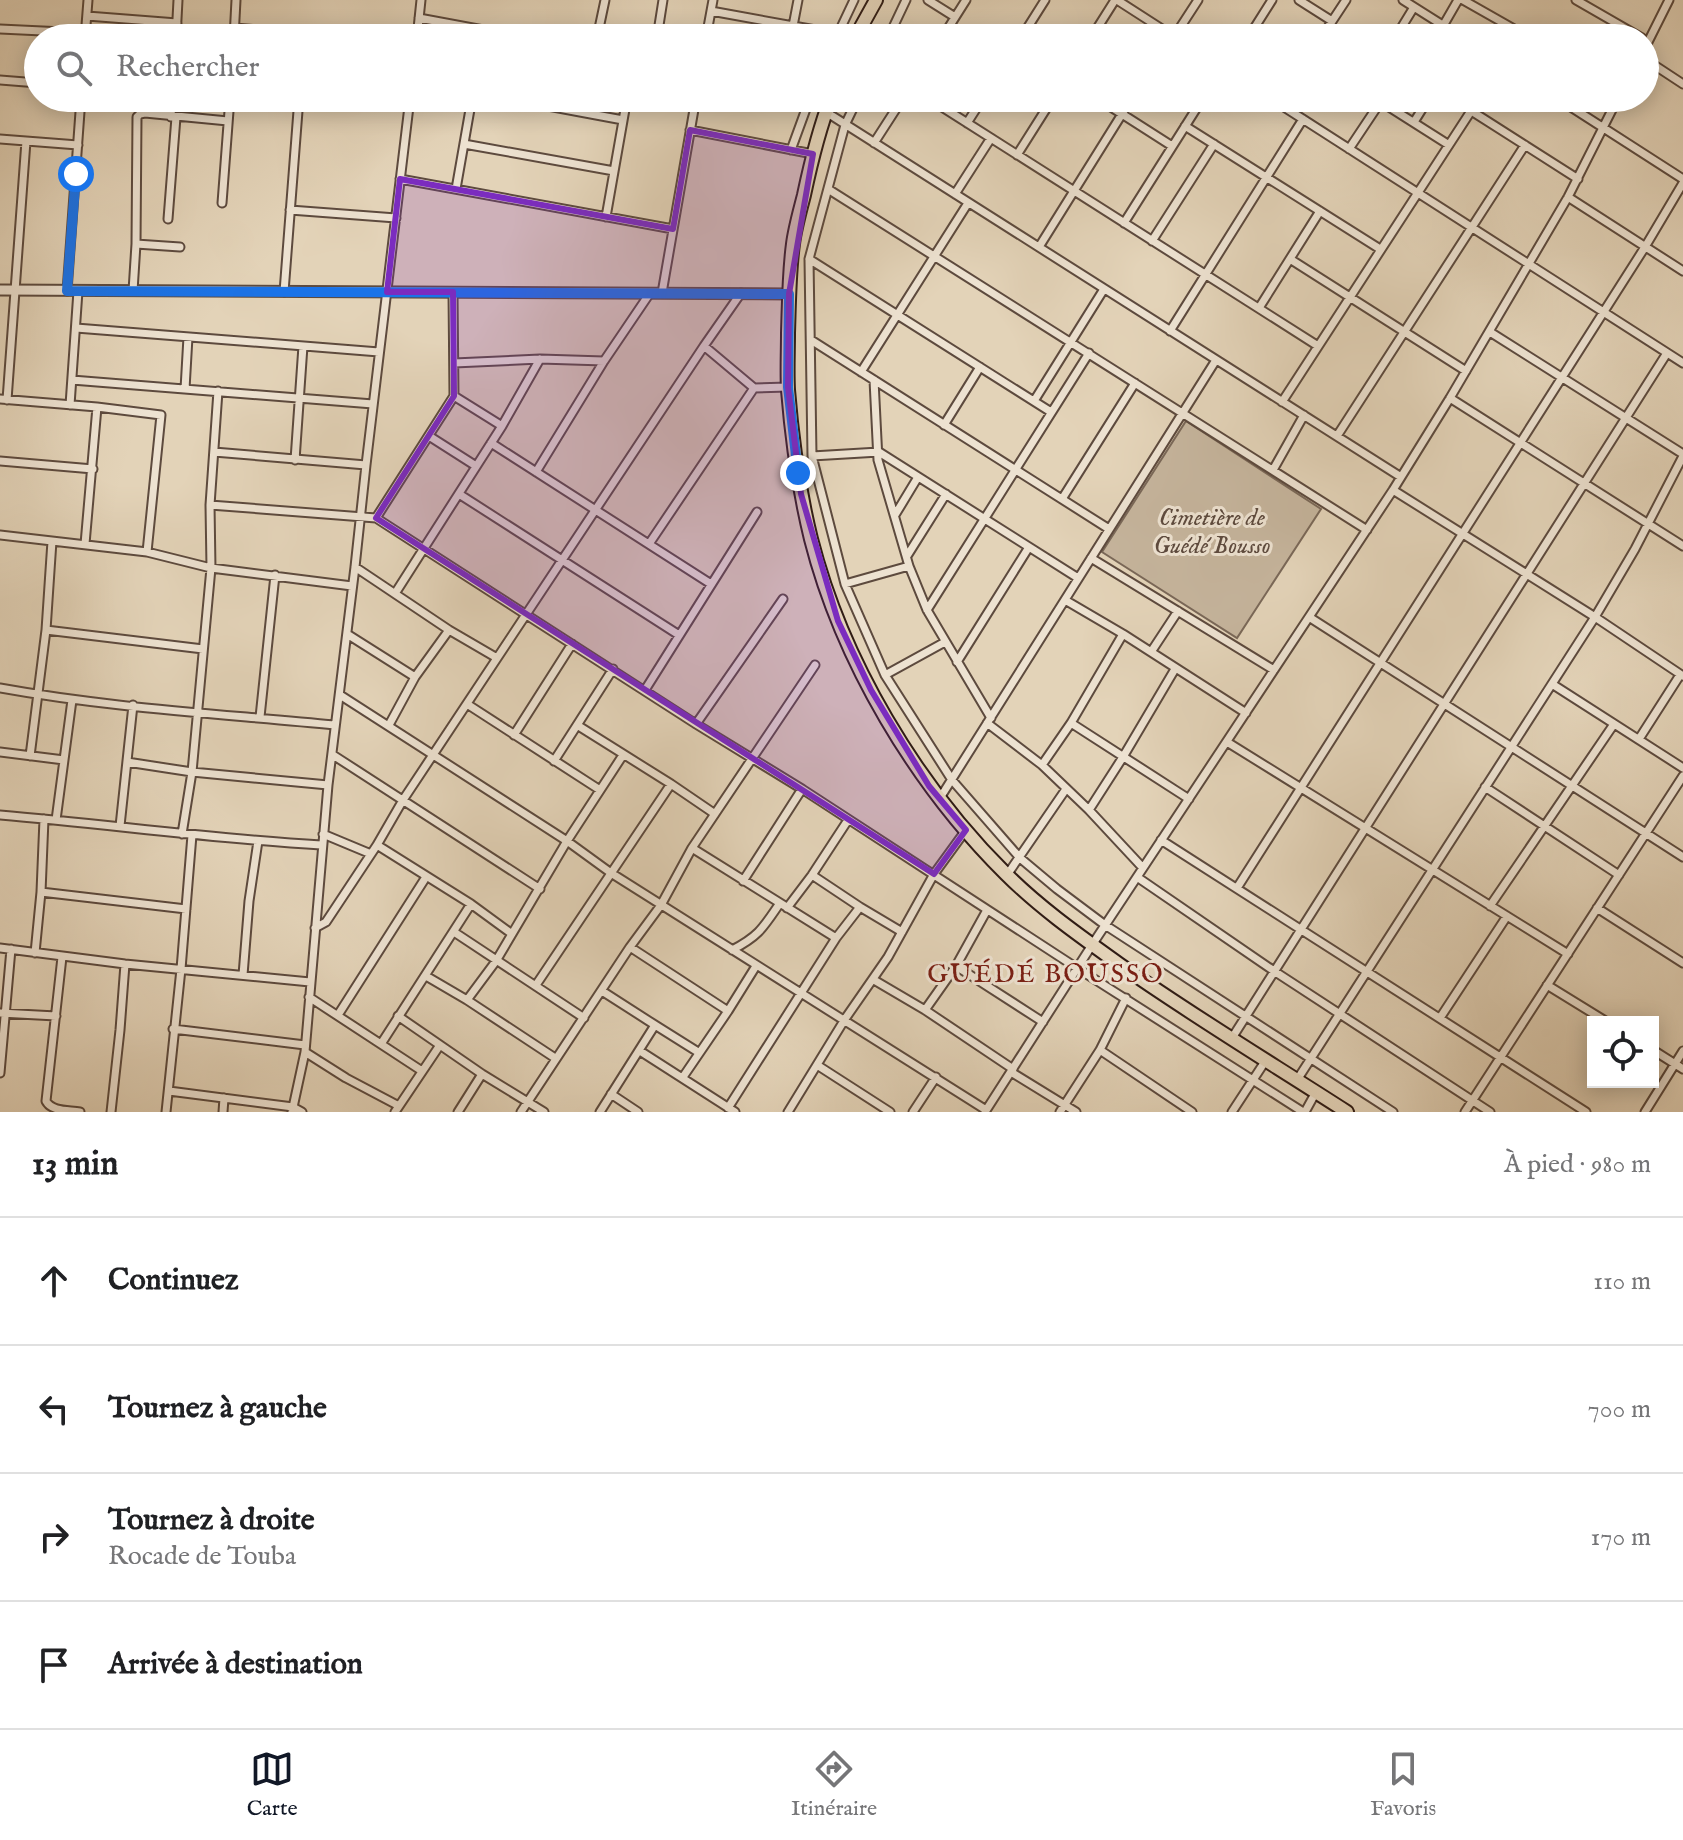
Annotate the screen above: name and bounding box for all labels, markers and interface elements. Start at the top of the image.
search box [24,24,1659,112]
icon: search [52,46,96,90]
text: Rechercher [116,49,260,87]
route start [58,156,94,192]
route end [780,455,816,491]
park label: Cimetière de Guédé Bousso [1154,503,1270,562]
district label: GUÉDÉ BOUSSO [927,958,1165,991]
map controls [1587,1016,1659,1088]
button: locate [1587,1016,1659,1088]
text: 13 min [32,1143,118,1186]
text: À pied · 980 m [1504,1148,1651,1181]
icon: ahead [32,1259,76,1303]
text: Continuez [108,1262,239,1300]
text: 110 m [1593,1265,1651,1298]
icon: left [32,1387,76,1431]
text: Tournez à gauche [108,1390,327,1428]
text: 700 m [1588,1393,1651,1426]
text: Tournez à droite [108,1502,315,1540]
icon: right [32,1515,76,1559]
text: 170 m [1591,1521,1651,1554]
text: Rocade de Touba [108,1540,296,1573]
icon: arrive [32,1643,76,1687]
text: Arrivée à destination [108,1646,363,1684]
tab: Carte [247,1747,298,1823]
tab: Itinéraire [791,1747,877,1823]
tab: Favoris [1370,1747,1436,1823]

